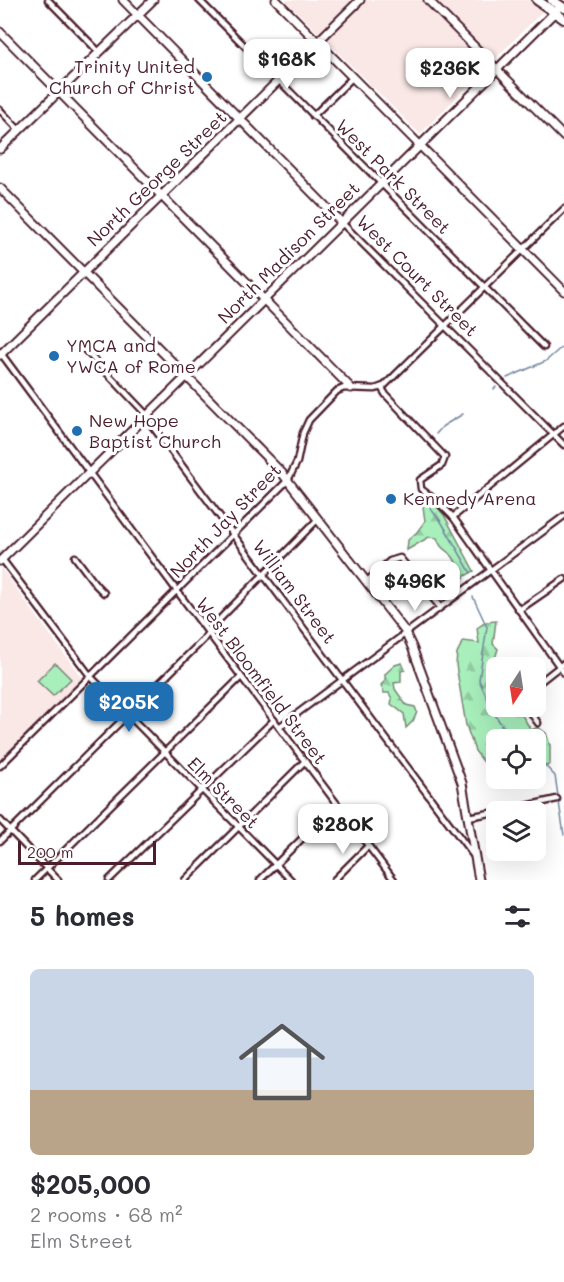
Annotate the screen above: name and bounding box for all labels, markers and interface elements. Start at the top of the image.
pin: $168K [245,39,329,90]
text: $168K [258,45,316,71]
pin: $236K [408,48,492,99]
place label: Trinity United Church of Christ [49,54,195,99]
text: $236K [420,54,480,80]
marker: Trinity United Church of Christ [200,70,214,84]
street label: North George Street [81,105,231,251]
street label: West Park Street [331,114,456,239]
street label: North Madison Street [212,176,365,329]
street label: West Court Street [352,209,484,341]
place label: YMCA and YWCA of Rome [66,333,196,378]
marker: YMCA and YWCA of Rome [47,349,61,363]
place label: New Hope Baptist Church [89,408,221,453]
marker: New Hope Baptist Church [70,424,84,438]
street label: North Jay Street [164,458,286,583]
place label: Kennedy Arena [403,486,537,510]
marker: Kennedy Arena [384,492,398,506]
street label: William Street [248,534,342,648]
pin: $496K [373,561,457,612]
text: $496K [384,567,446,593]
street label: West Bloomfield Street [191,592,333,769]
north arrow [486,657,546,717]
map controls [486,657,546,861]
pin: $205K [87,682,171,733]
text: $205K [98,688,160,714]
button: locate [486,729,546,789]
street label: Elm Street [183,751,265,833]
button: layers [486,801,546,861]
pin: $280K [301,804,385,855]
text: $280K [312,810,374,836]
scale bar [18,838,156,866]
text: 200 m [27,841,74,862]
text: 5 homes [30,899,135,933]
icon: filters [501,900,534,933]
icon: home [228,1008,336,1116]
text: $205,000 [30,1167,151,1201]
text: 2 rooms · 68 m² [30,1201,183,1227]
text: Elm Street [30,1227,132,1253]

